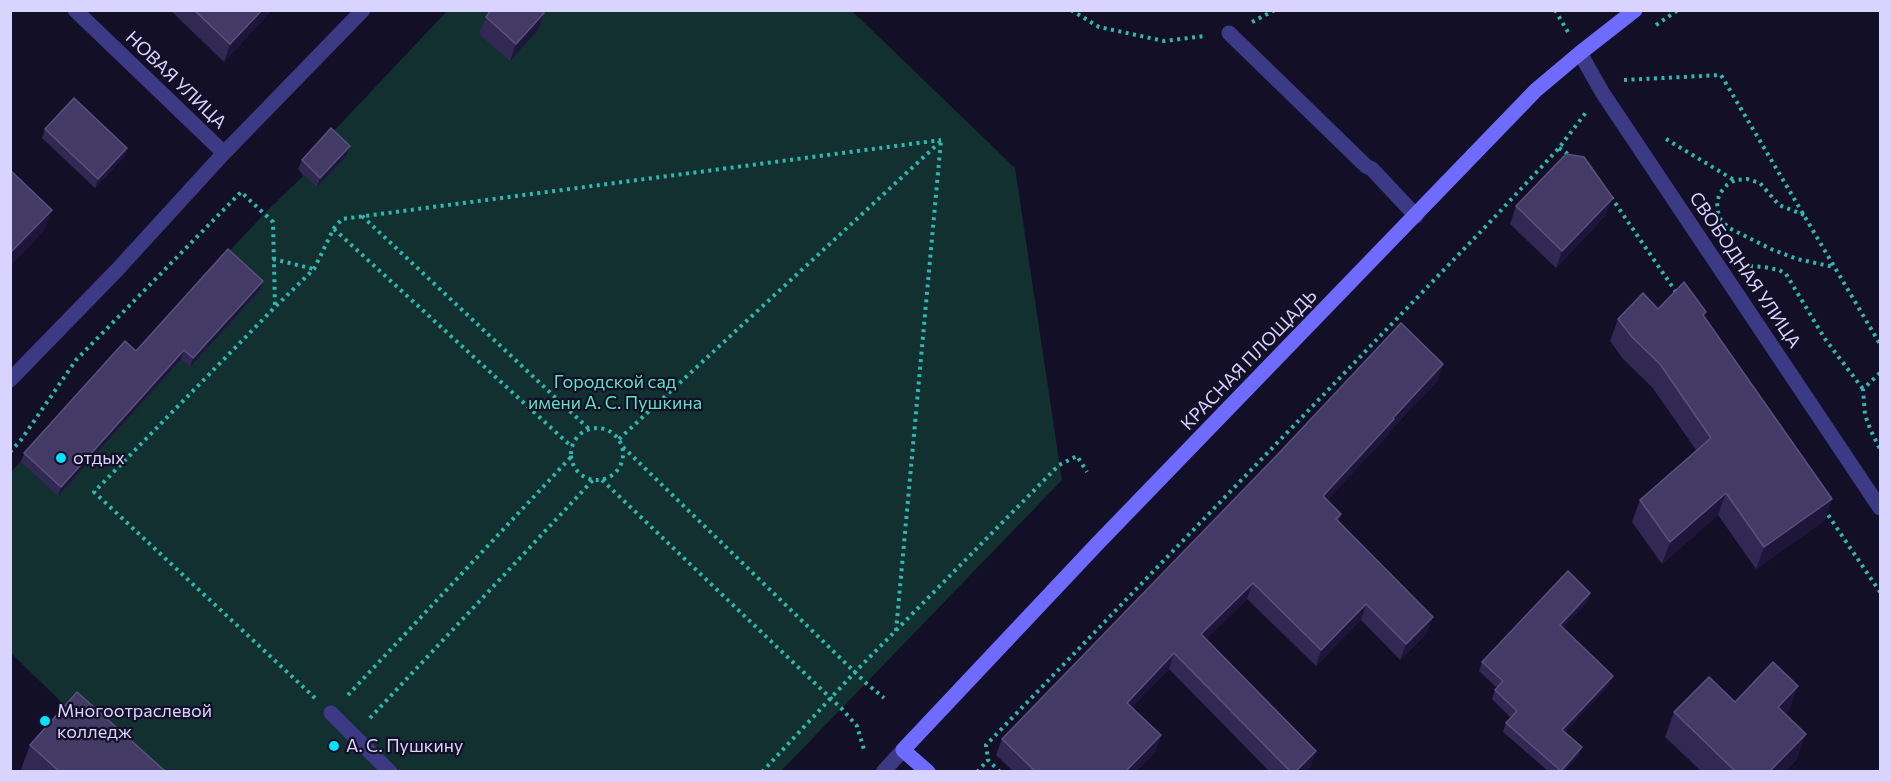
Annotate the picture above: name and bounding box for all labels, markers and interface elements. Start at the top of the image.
street label: НОВАЯ УЛИЦА [121,27,231,133]
street label: СВОБОДНАЯ УЛИЦА [1685,188,1805,352]
street label: КРАСНАЯ ПЛОЩАДЬ [1176,285,1322,435]
park label: Городской сад имени А. С. Пушкина [528,371,702,413]
place label: отдых [73,447,125,469]
marker: отдых [54,451,68,465]
place label: Многоотраслевой колледж [57,700,212,742]
marker: Многоотраслевой колледж [38,714,52,728]
place label: А. С. Пушкину [346,735,463,757]
marker: А. С. Пушкину [327,739,341,753]

